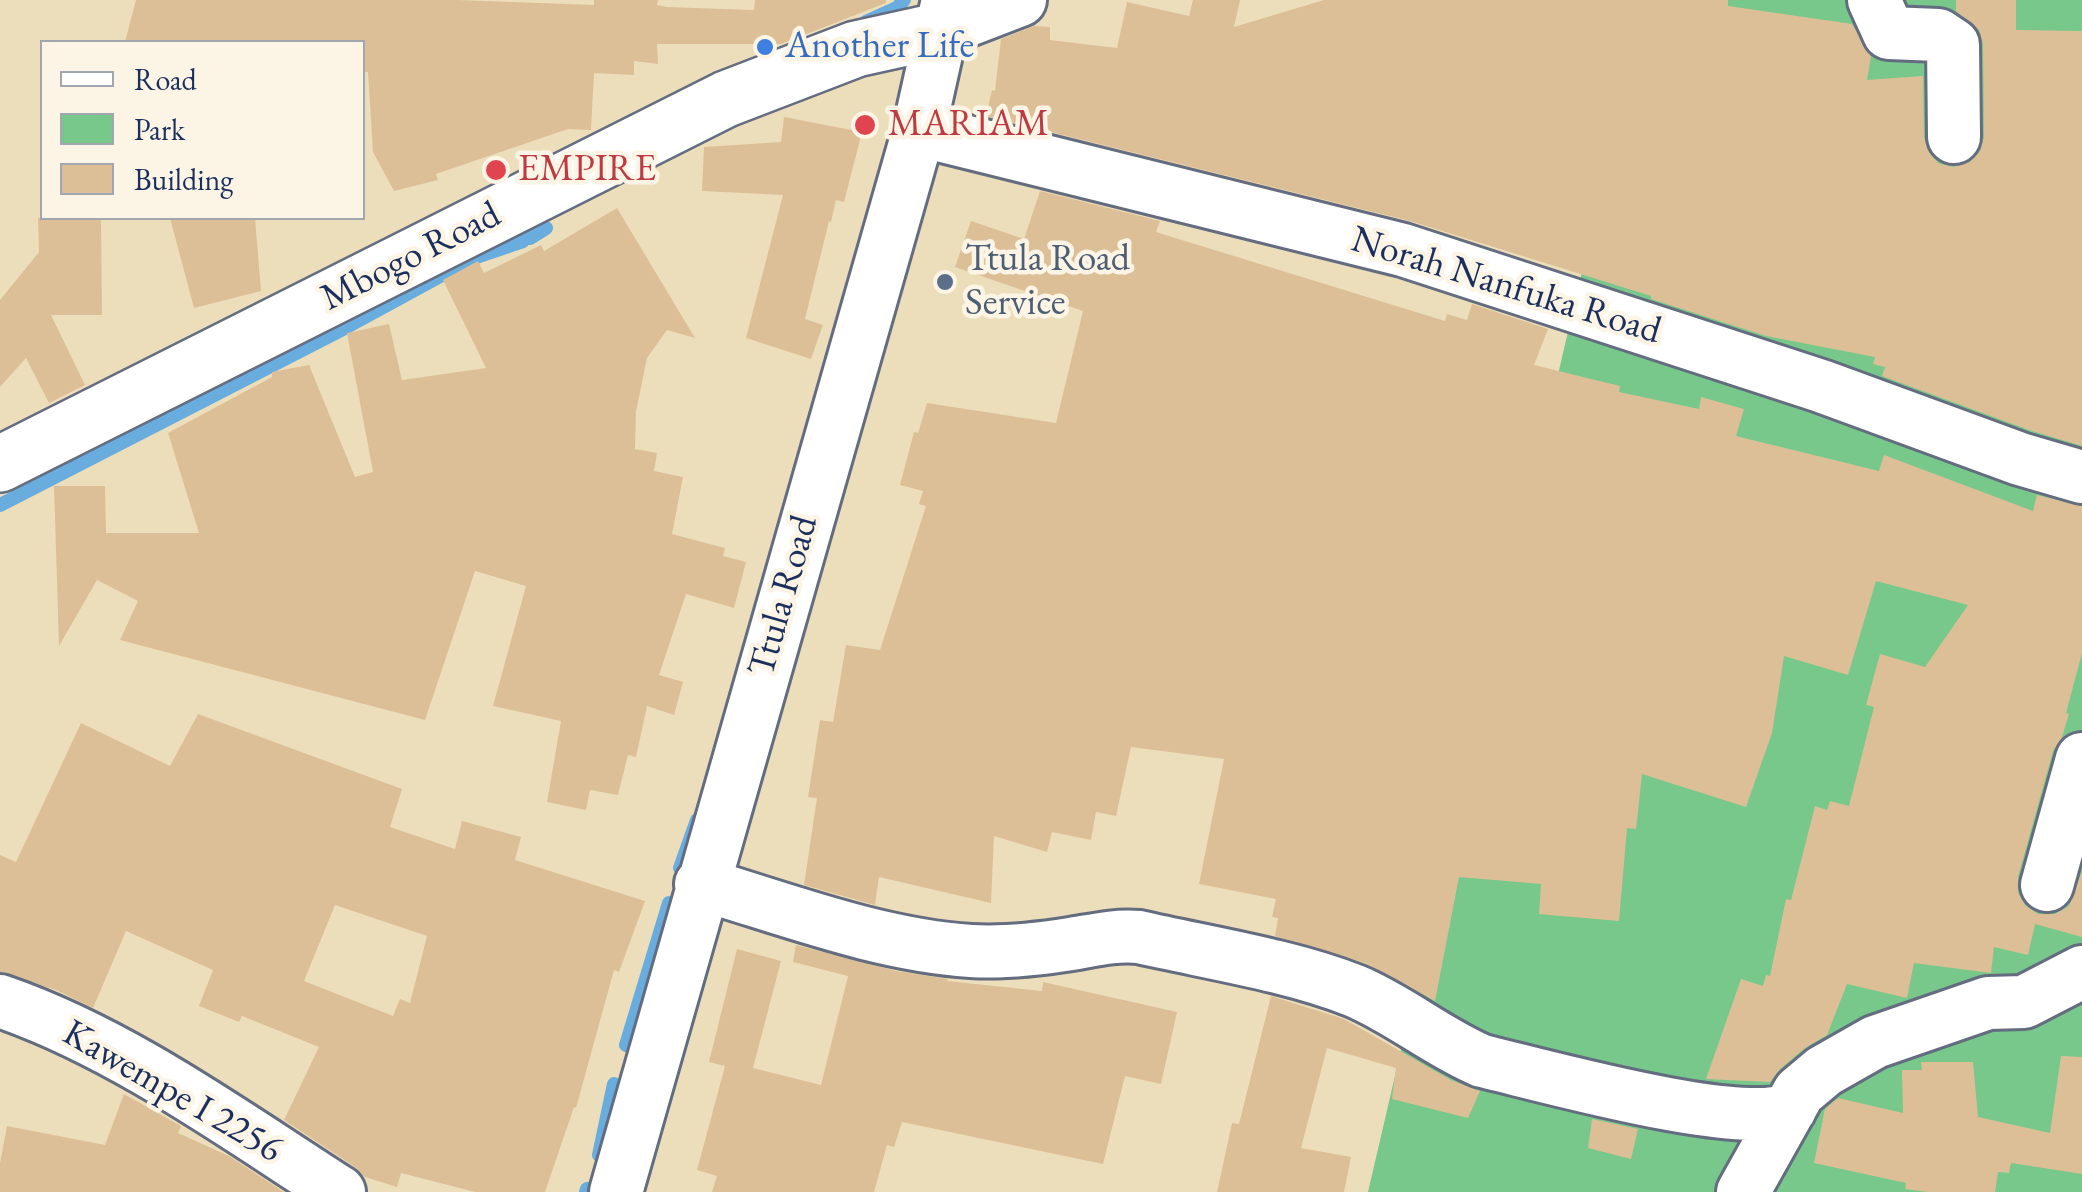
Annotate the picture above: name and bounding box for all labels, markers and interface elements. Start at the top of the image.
place label: Another Life [785,24,974,70]
marker: Another Life [754,36,776,58]
legend [40,40,365,220]
text: Road [134,60,197,99]
place label: MARIAM [888,102,1049,148]
text: Park [134,110,185,149]
marker: MARIAM [852,112,878,138]
place label: EMPIRE [518,147,656,193]
marker: EMPIRE [483,157,509,183]
text: Building [134,160,233,199]
street label: Mbogo Road [314,192,508,322]
street label: Norah Nanfuka Road [1346,217,1666,355]
place label: Ttula Road Service [965,237,1130,326]
marker: Ttula Road Service [934,271,956,293]
street label: Ttula Road [739,510,829,682]
street label: Kawempe I 2256 [54,1011,290,1173]

